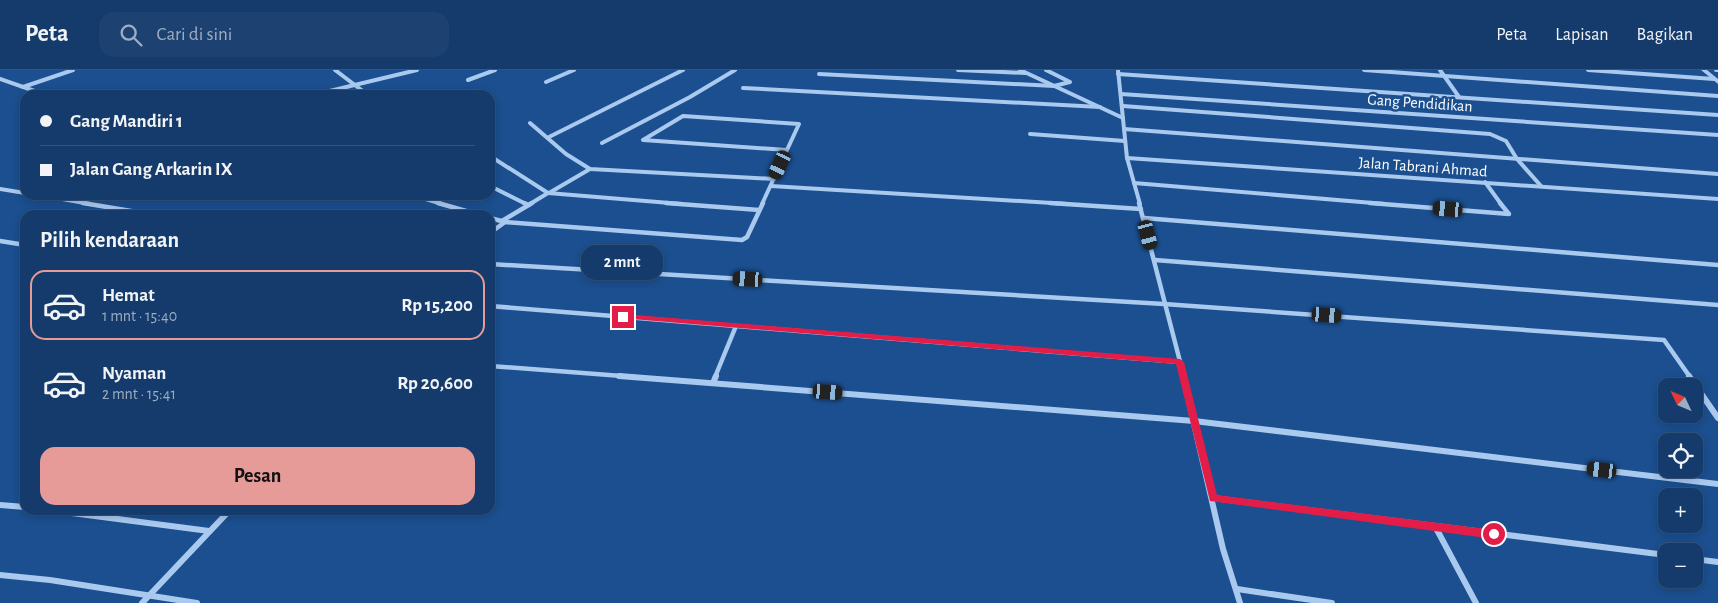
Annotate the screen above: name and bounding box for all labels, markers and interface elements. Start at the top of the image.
search box [99,12,449,57]
icon: search [117,21,145,49]
text: Peta [25,22,69,46]
text: Cari di sini [157,25,232,44]
text: Peta [1496,26,1527,44]
text: Lapisan [1555,26,1609,44]
text: Bagikan [1637,26,1693,44]
street label: Gang Pendidikan [1367,91,1473,115]
text: Gang Mandiri 1 [70,112,183,131]
car [766,148,793,182]
street label: Jalan Tabrani Ahmad [1358,155,1488,179]
text: Jalan Gang Arkarin IX [70,160,233,179]
car [1432,200,1463,218]
car [1136,219,1159,251]
text: Pilih kendaraan [40,229,179,251]
callout: 2 mnt [582,244,664,280]
text: 2 mnt [604,254,640,270]
car [732,271,763,287]
icon: car [42,283,87,328]
text: Hemat [102,286,155,305]
text: Rp 15,200 [401,296,473,315]
route end [612,306,634,328]
car [1311,306,1342,324]
text: 1 mnt · 15:40 [102,308,177,324]
icon: car [42,361,87,406]
text: Nyaman [102,364,166,383]
text: Rp 20,600 [397,374,473,393]
north arrow [1658,378,1702,422]
map controls [1658,378,1703,588]
car [812,383,843,401]
text: 2 mnt · 15:41 [102,386,176,402]
button: locate [1658,433,1703,478]
button: Pesan [40,447,475,505]
car [1586,461,1617,479]
button: + [1658,488,1703,533]
route start [1483,523,1505,545]
button: − [1658,543,1703,588]

